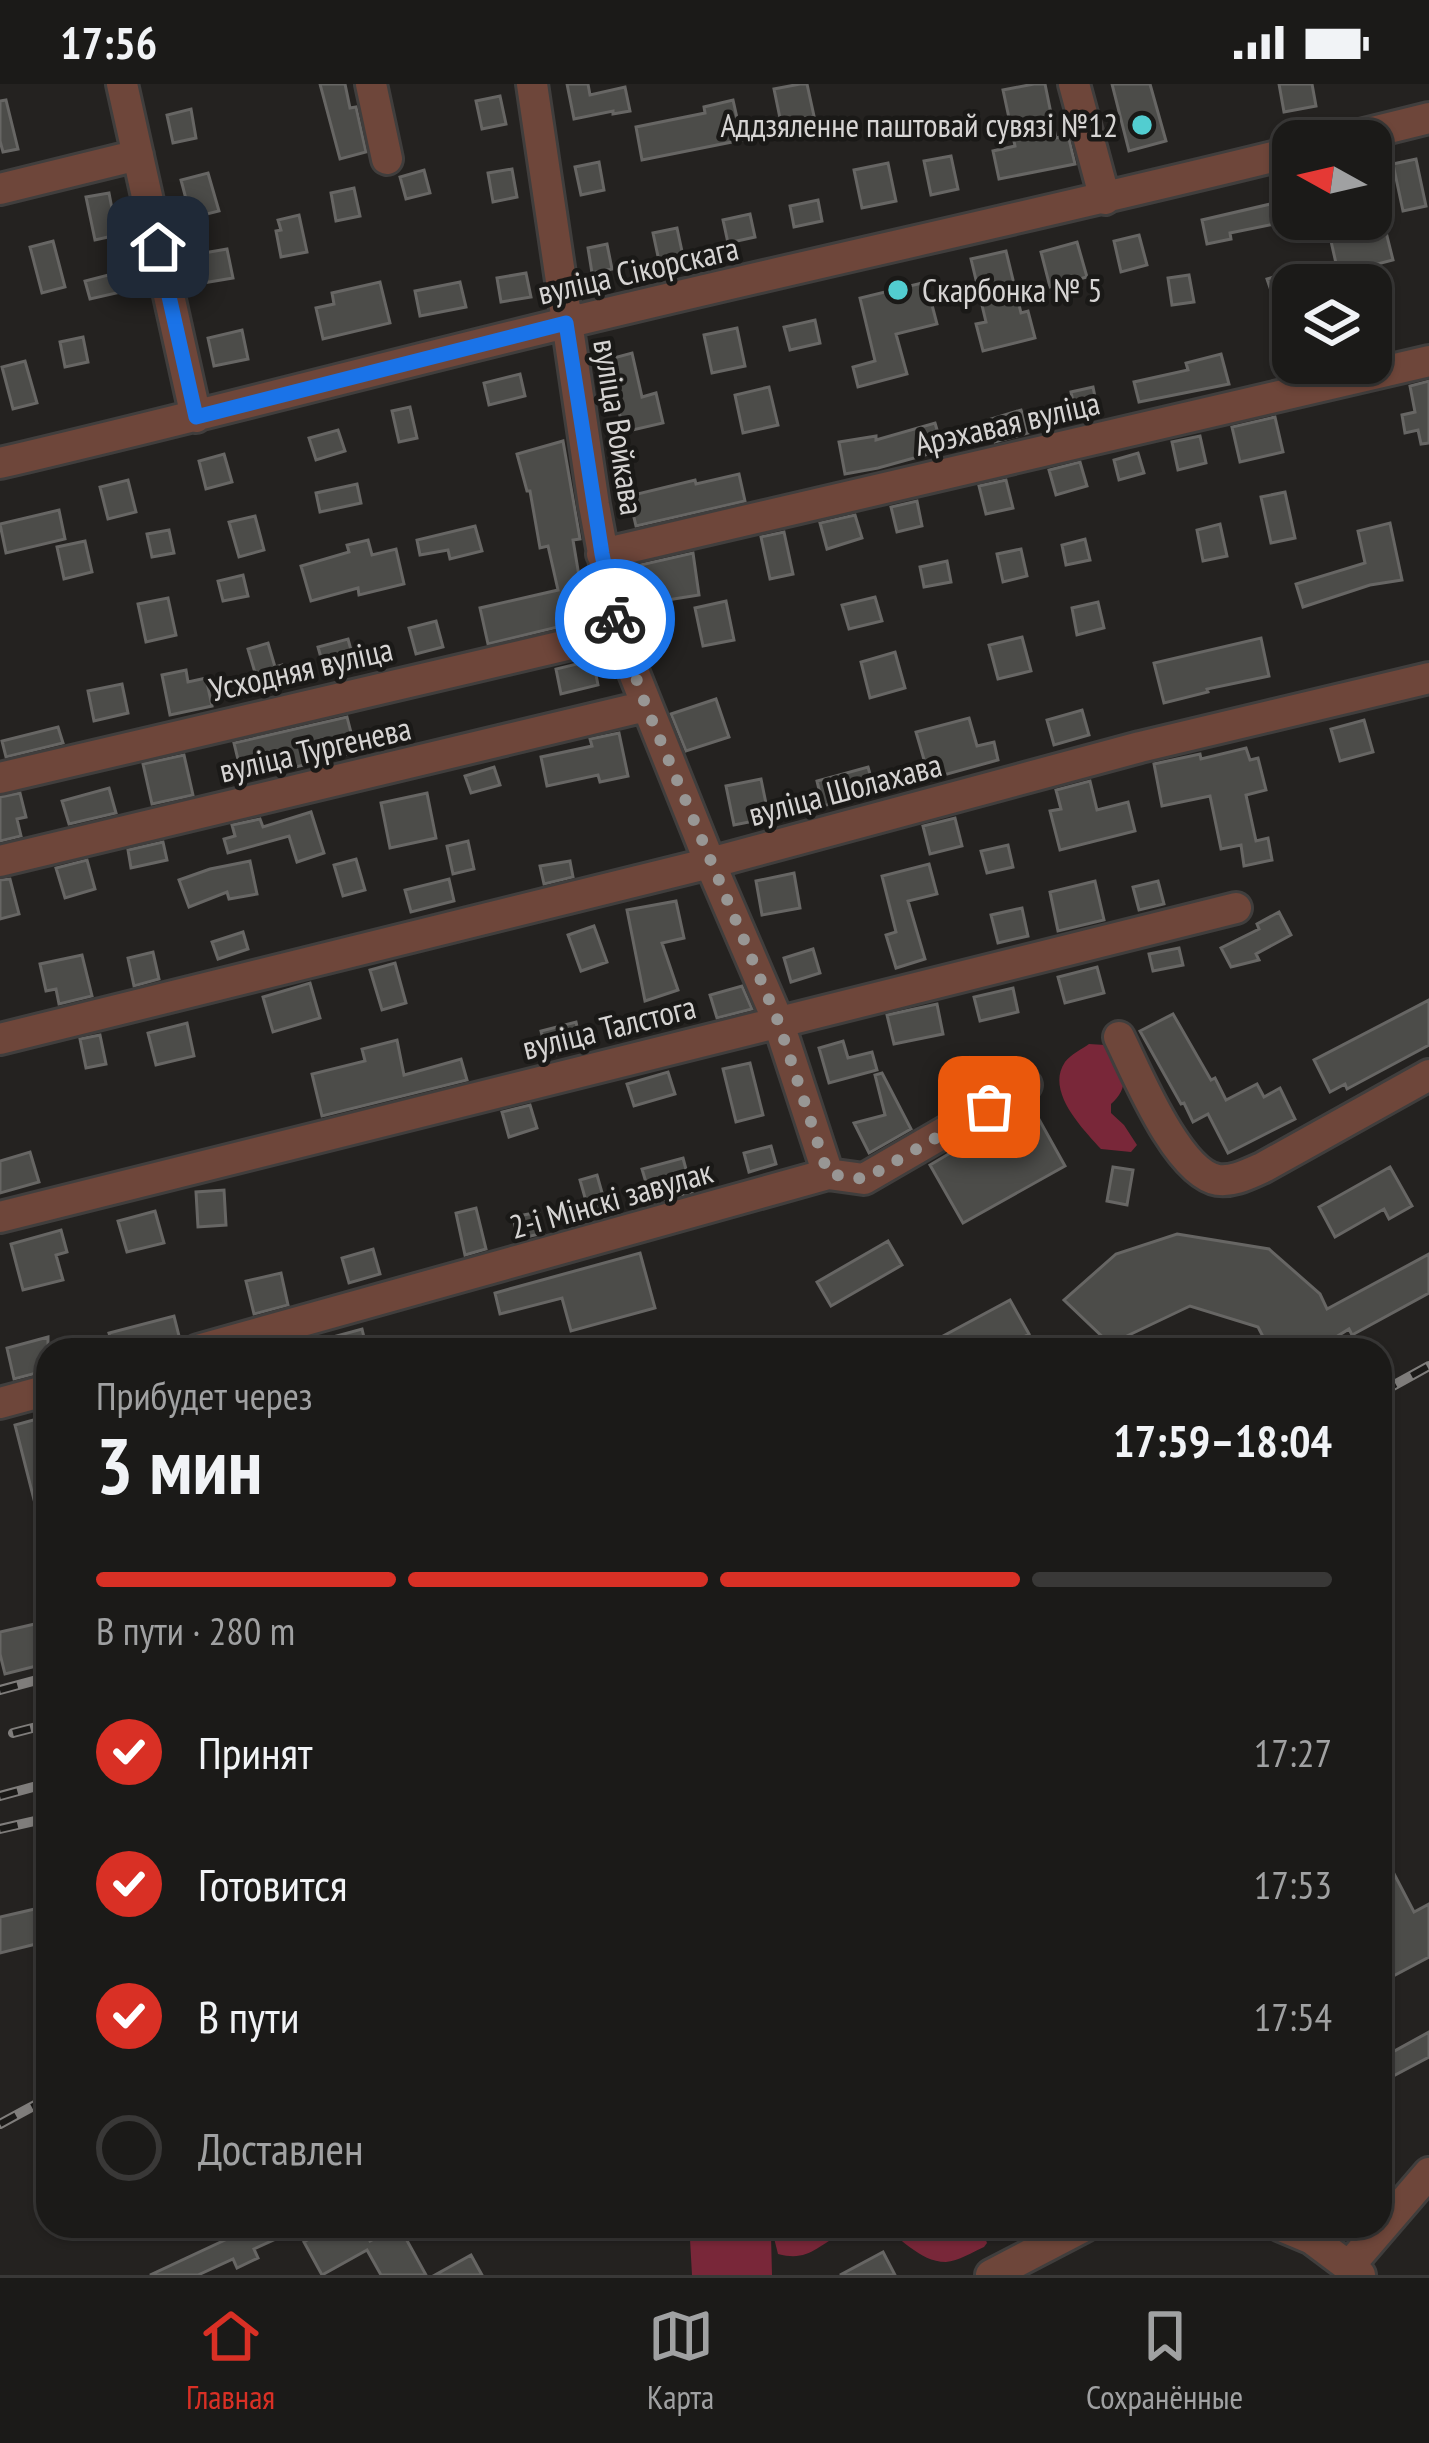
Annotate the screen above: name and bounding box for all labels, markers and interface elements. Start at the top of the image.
text: 17:56 [60,13,157,71]
place label: Аддзяленне паштовай сувязі №12 [721,103,1118,146]
marker: Аддзяленне паштовай сувязі №12 [1129,112,1155,138]
north arrow [1272,120,1392,240]
map controls [1272,120,1392,384]
pin [107,196,209,298]
icon: home [125,214,191,280]
street label: вуліца Сікорскага [533,226,742,313]
button: layers [1272,264,1392,384]
place label: Скарбонка № 5 [922,268,1102,311]
marker: Скарбонка № 5 [885,277,911,303]
street label: вуліца Войкава [584,336,655,518]
street label: Арэхавая вуліца [910,380,1104,465]
courier [555,559,675,679]
icon: bike [582,586,648,652]
street label: Усходняя вуліца [205,627,397,710]
street label: вуліца Тургенева [215,706,415,791]
street label: вуліца Шолахава [744,742,946,835]
street label: вуліца Талстога [518,984,700,1069]
pin [938,1056,1040,1158]
icon: bag [956,1074,1022,1140]
street label: 2-і Мінскі завулак [504,1149,718,1248]
text: Прибудет через [96,1370,313,1421]
text: 17:59–18:04 [1113,1411,1332,1469]
text: 3 мин [96,1415,262,1516]
text: В пути · 280 m [96,1605,295,1656]
icon: check [96,1719,162,1785]
text: Принят [198,1723,312,1781]
text: 17:27 [1254,1727,1332,1778]
icon: check [96,1851,162,1917]
text: Готовится [198,1855,347,1913]
text: 17:53 [1254,1859,1332,1910]
icon: check [96,1983,162,2049]
text: В пути [198,1987,299,2045]
text: 17:54 [1254,1991,1332,2042]
text: Доставлен [198,2119,364,2177]
tab: Главная [186,2303,275,2418]
tab: Карта [647,2303,714,2418]
tab: Сохранённые [1086,2303,1243,2418]

